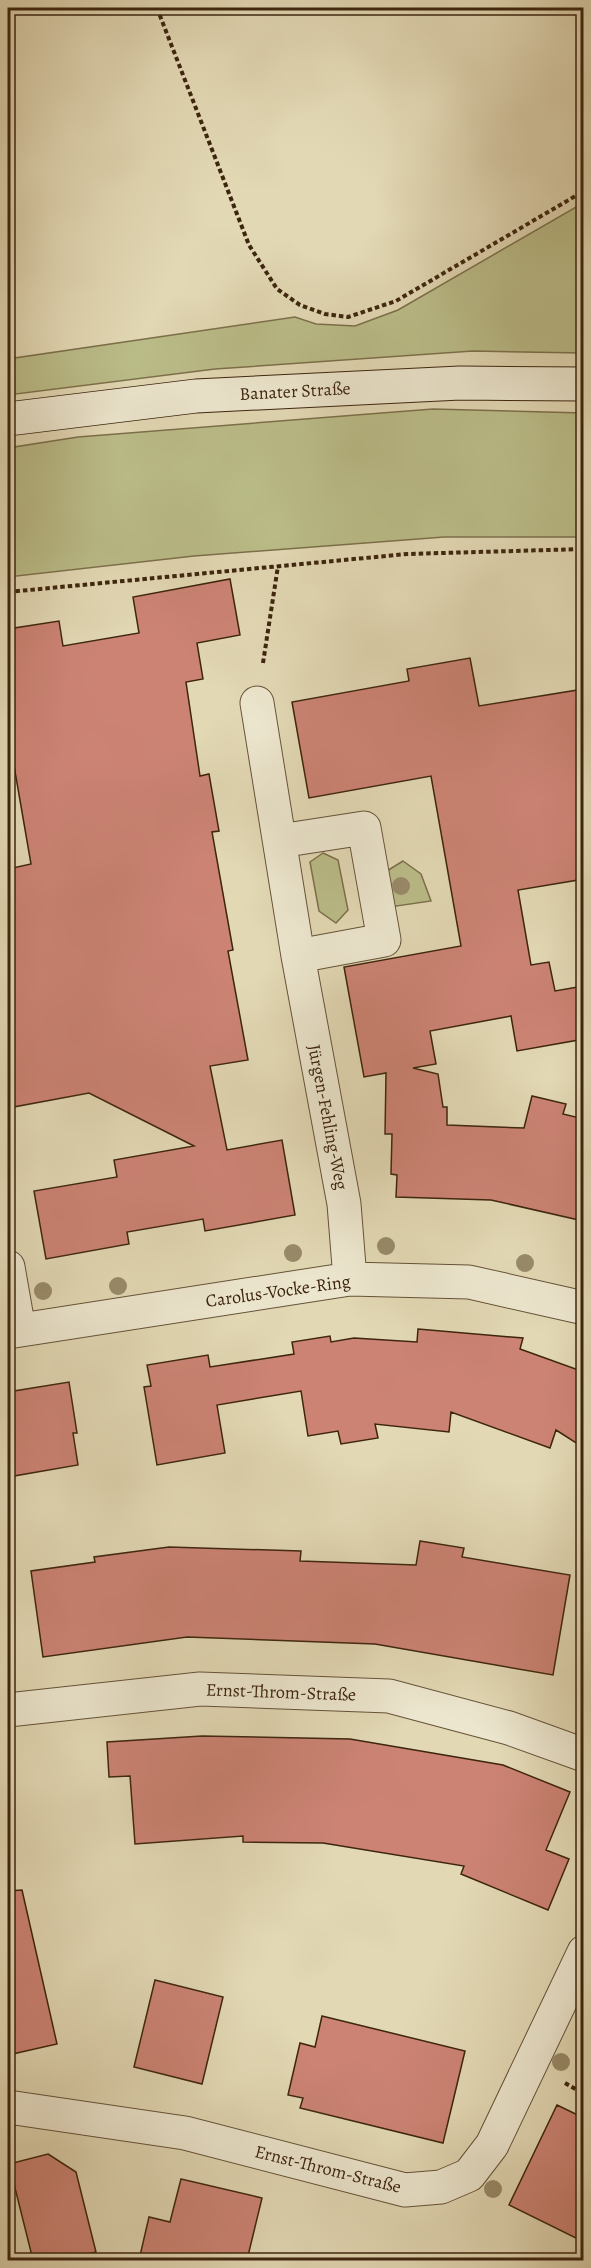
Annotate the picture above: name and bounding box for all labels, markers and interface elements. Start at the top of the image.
street label: Banater Straße [239,376,351,406]
street label: Jürgen-Fehling-Weg [302,1042,354,1192]
street label: Carolus-Vocke-Ring [204,1269,352,1313]
street label: Ernst-Throm-Straße [206,1677,356,1707]
street label: Ernst-Throm-Straße [252,2139,404,2199]

